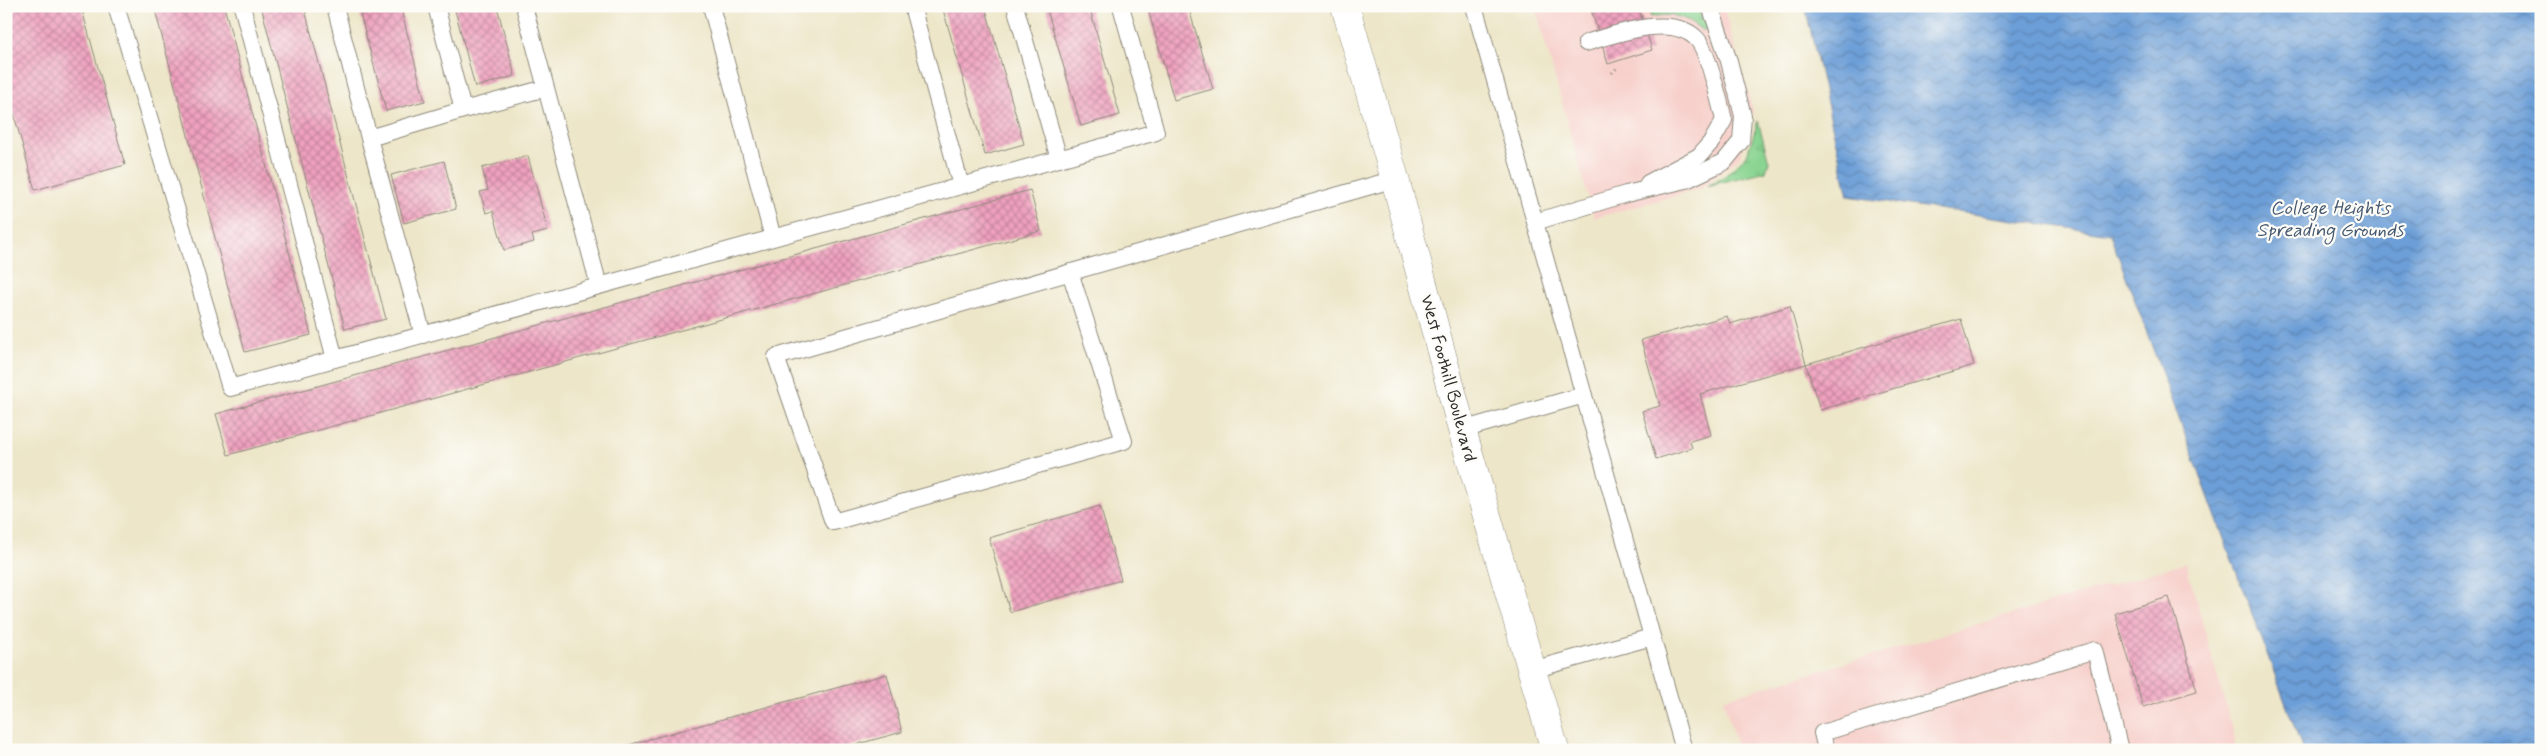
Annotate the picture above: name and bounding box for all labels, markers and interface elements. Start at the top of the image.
water label: College Heights Spreading Grounds [2257,196,2405,245]
street label: West Foothill Boulevard [1414,292,1482,464]

